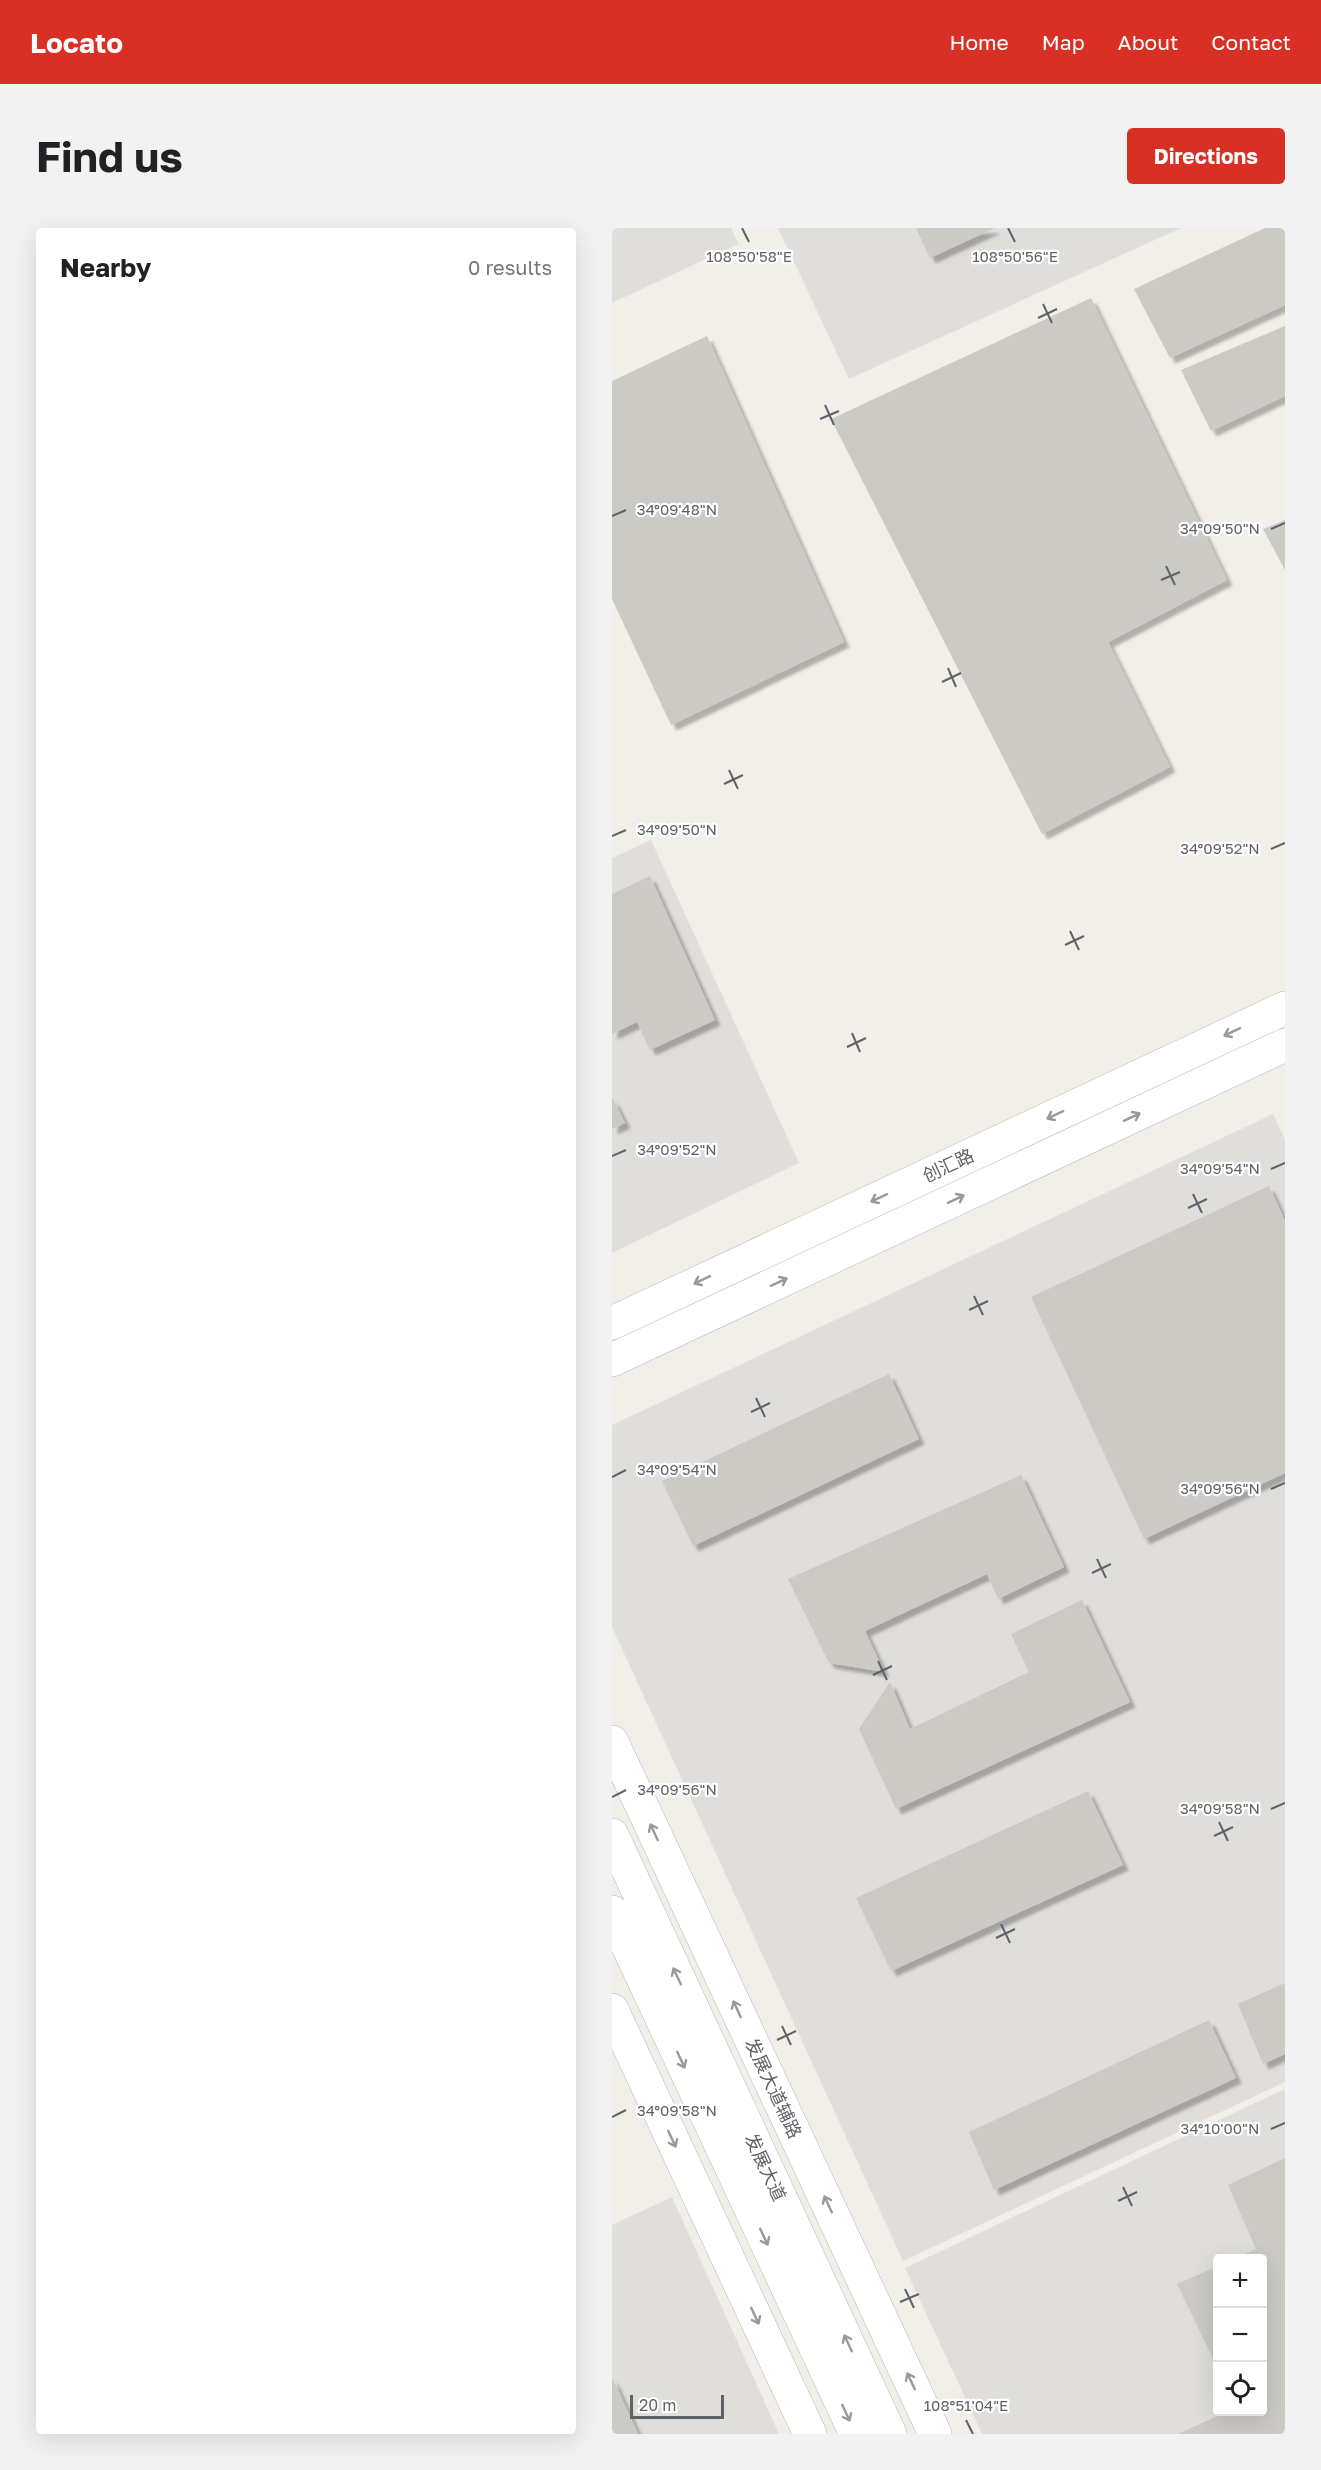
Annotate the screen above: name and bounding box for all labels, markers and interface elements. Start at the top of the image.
text: Locato [30,26,123,59]
text: Home [949,29,1009,55]
text: Map [1042,29,1085,55]
text: About [1118,29,1178,55]
text: Contact [1211,29,1291,55]
button: Directions [1127,128,1285,184]
text: Find us [36,131,183,181]
text: 108°50'58"E [706,247,792,265]
text: 108°50'56"E [972,247,1058,265]
text: Nearby [60,252,151,283]
text: 0 results [468,255,552,279]
text: 34°09'48"N [637,500,717,518]
text: 34°09'50"N [1180,519,1260,537]
text: 34°09'50"N [637,820,717,838]
text: 34°09'52"N [1180,839,1260,857]
one-way arrow [1224,1027,1242,1039]
one-way arrow [1047,1110,1065,1122]
one-way arrow [1123,1110,1141,1122]
text: 34°09'52"N [637,1140,717,1158]
street label: 创汇路 [919,1144,977,1186]
text: 34°09'54"N [1180,1159,1260,1177]
one-way arrow [870,1192,888,1204]
one-way arrow [946,1193,964,1205]
one-way arrow [694,1275,712,1287]
one-way arrow [770,1275,788,1287]
text: 34°09'54"N [637,1460,717,1478]
text: 34°09'56"N [1180,1479,1260,1497]
text: 34°09'56"N [637,1780,717,1798]
text: 34°09'58"N [1180,1799,1260,1817]
one-way arrow [648,1823,659,1841]
one-way arrow [671,1967,683,1985]
one-way arrow [730,2000,742,2018]
street label: 发展大道辅路 [741,2034,807,2142]
one-way arrow [677,2051,688,2069]
text: 34°09'58"N [637,2101,717,2119]
text: 34°10'00"N [1181,2119,1259,2137]
one-way arrow [667,2130,679,2148]
street label: 发展大道 [741,2130,791,2204]
one-way arrow [821,2196,833,2214]
one-way arrow [758,2227,770,2245]
map controls [1213,2254,1267,2416]
button: + [1213,2254,1267,2308]
one-way arrow [750,2306,761,2324]
button: − [1213,2308,1267,2362]
one-way arrow [842,2334,854,2352]
button: locate [1213,2362,1267,2416]
one-way arrow [904,2373,916,2391]
scale bar [630,2392,724,2420]
text: 20 m [639,2395,676,2415]
text: 108°51'04"E [924,2396,1008,2414]
one-way arrow [841,2404,852,2422]

